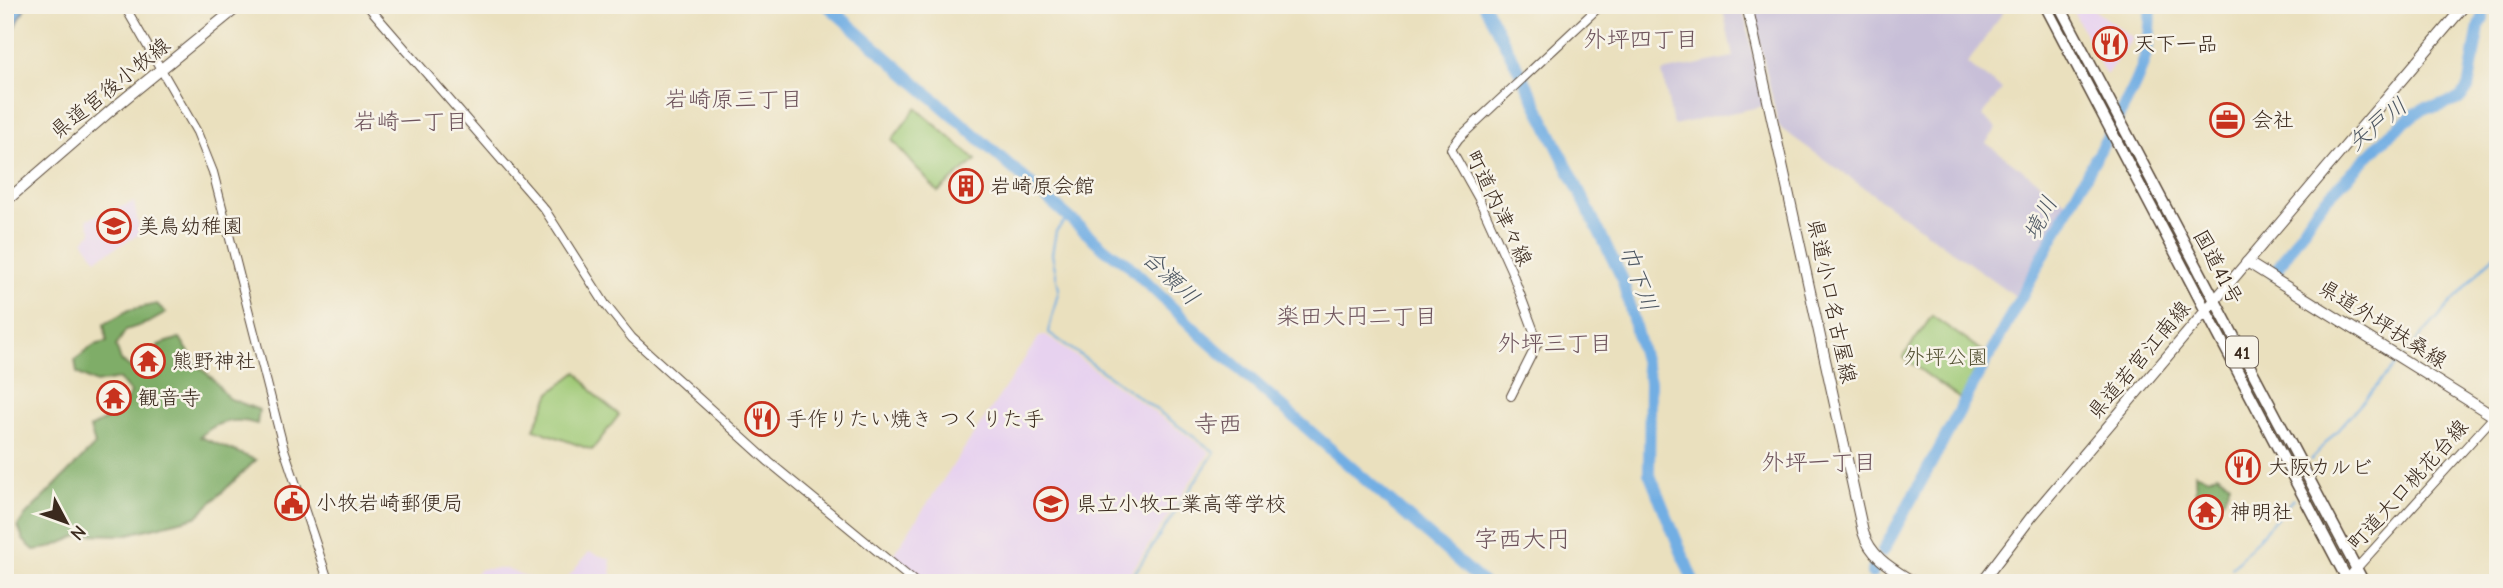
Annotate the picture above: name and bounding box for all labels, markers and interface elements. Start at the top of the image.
restaurant icon: 天下一品 [2091,25,2129,63]
district label: 外坪四丁目 [1584,26,1699,53]
street label: 県道宮後小牧線 [45,32,175,144]
place label: 天下一品 [2134,32,2218,56]
district label: 岩崎原三丁目 [665,86,803,113]
water label: 矢戸川 [2342,92,2413,157]
office icon: 会社 [2208,101,2246,139]
district label: 岩崎一丁目 [354,108,469,135]
place label: 会社 [2252,108,2294,132]
street label: 町道内津々線 [1461,146,1537,270]
building icon: 岩崎原会館 [947,167,985,205]
place label: 岩崎原会館 [990,174,1095,198]
water label: 境川 [2018,192,2063,245]
school or university icon: 美鳥幼稚園 [95,207,133,245]
place label: 美鳥幼稚園 [138,214,243,238]
street label: 県道小口名古屋線 [1803,216,1861,386]
street label: 国道41号 [2188,225,2248,309]
water label: 巾下川 [1614,241,1663,315]
water label: 合瀬川 [1136,244,1205,311]
street label: 県道外坪扶桑線 [2314,275,2452,373]
street label: 県道若宮江南線 [2083,296,2195,424]
district label: 楽田大円二丁目 [1277,303,1438,330]
district label: 外坪三丁目 [1498,330,1613,357]
road number: 41 [2226,336,2258,368]
temple icon: 熊野神社 [129,342,167,380]
park label: 外坪公園 [1904,345,1988,369]
place label: 熊野神社 [172,349,256,373]
temple icon: 観音寺 [95,379,133,417]
place label: 観音寺 [138,386,201,410]
restaurant icon: 手作りたい焼き つくりた手 [743,400,781,438]
place label: 手作りたい焼き つくりた手 [786,407,1044,431]
district label: 寺西 [1194,410,1242,438]
street label: 町道大口桃花台線 [2343,415,2473,555]
restaurant icon: 大阪カルビ [2224,448,2262,486]
district label: 外坪一丁目 [1762,449,1877,476]
place label: 大阪カルビ [2268,455,2372,479]
public building icon: 小牧岩崎郵便局 [273,484,311,522]
school or university icon: 県立小牧工業高等学校 [1032,485,1070,523]
north arrow [32,486,102,556]
place label: 小牧岩崎郵便局 [316,491,463,515]
place label: 県立小牧工業高等学校 [1076,492,1286,516]
temple icon: 神明社 [2187,493,2225,531]
place label: 神明社 [2230,500,2293,524]
text: N [66,521,90,544]
district label: 字西大円 [1474,525,1570,553]

